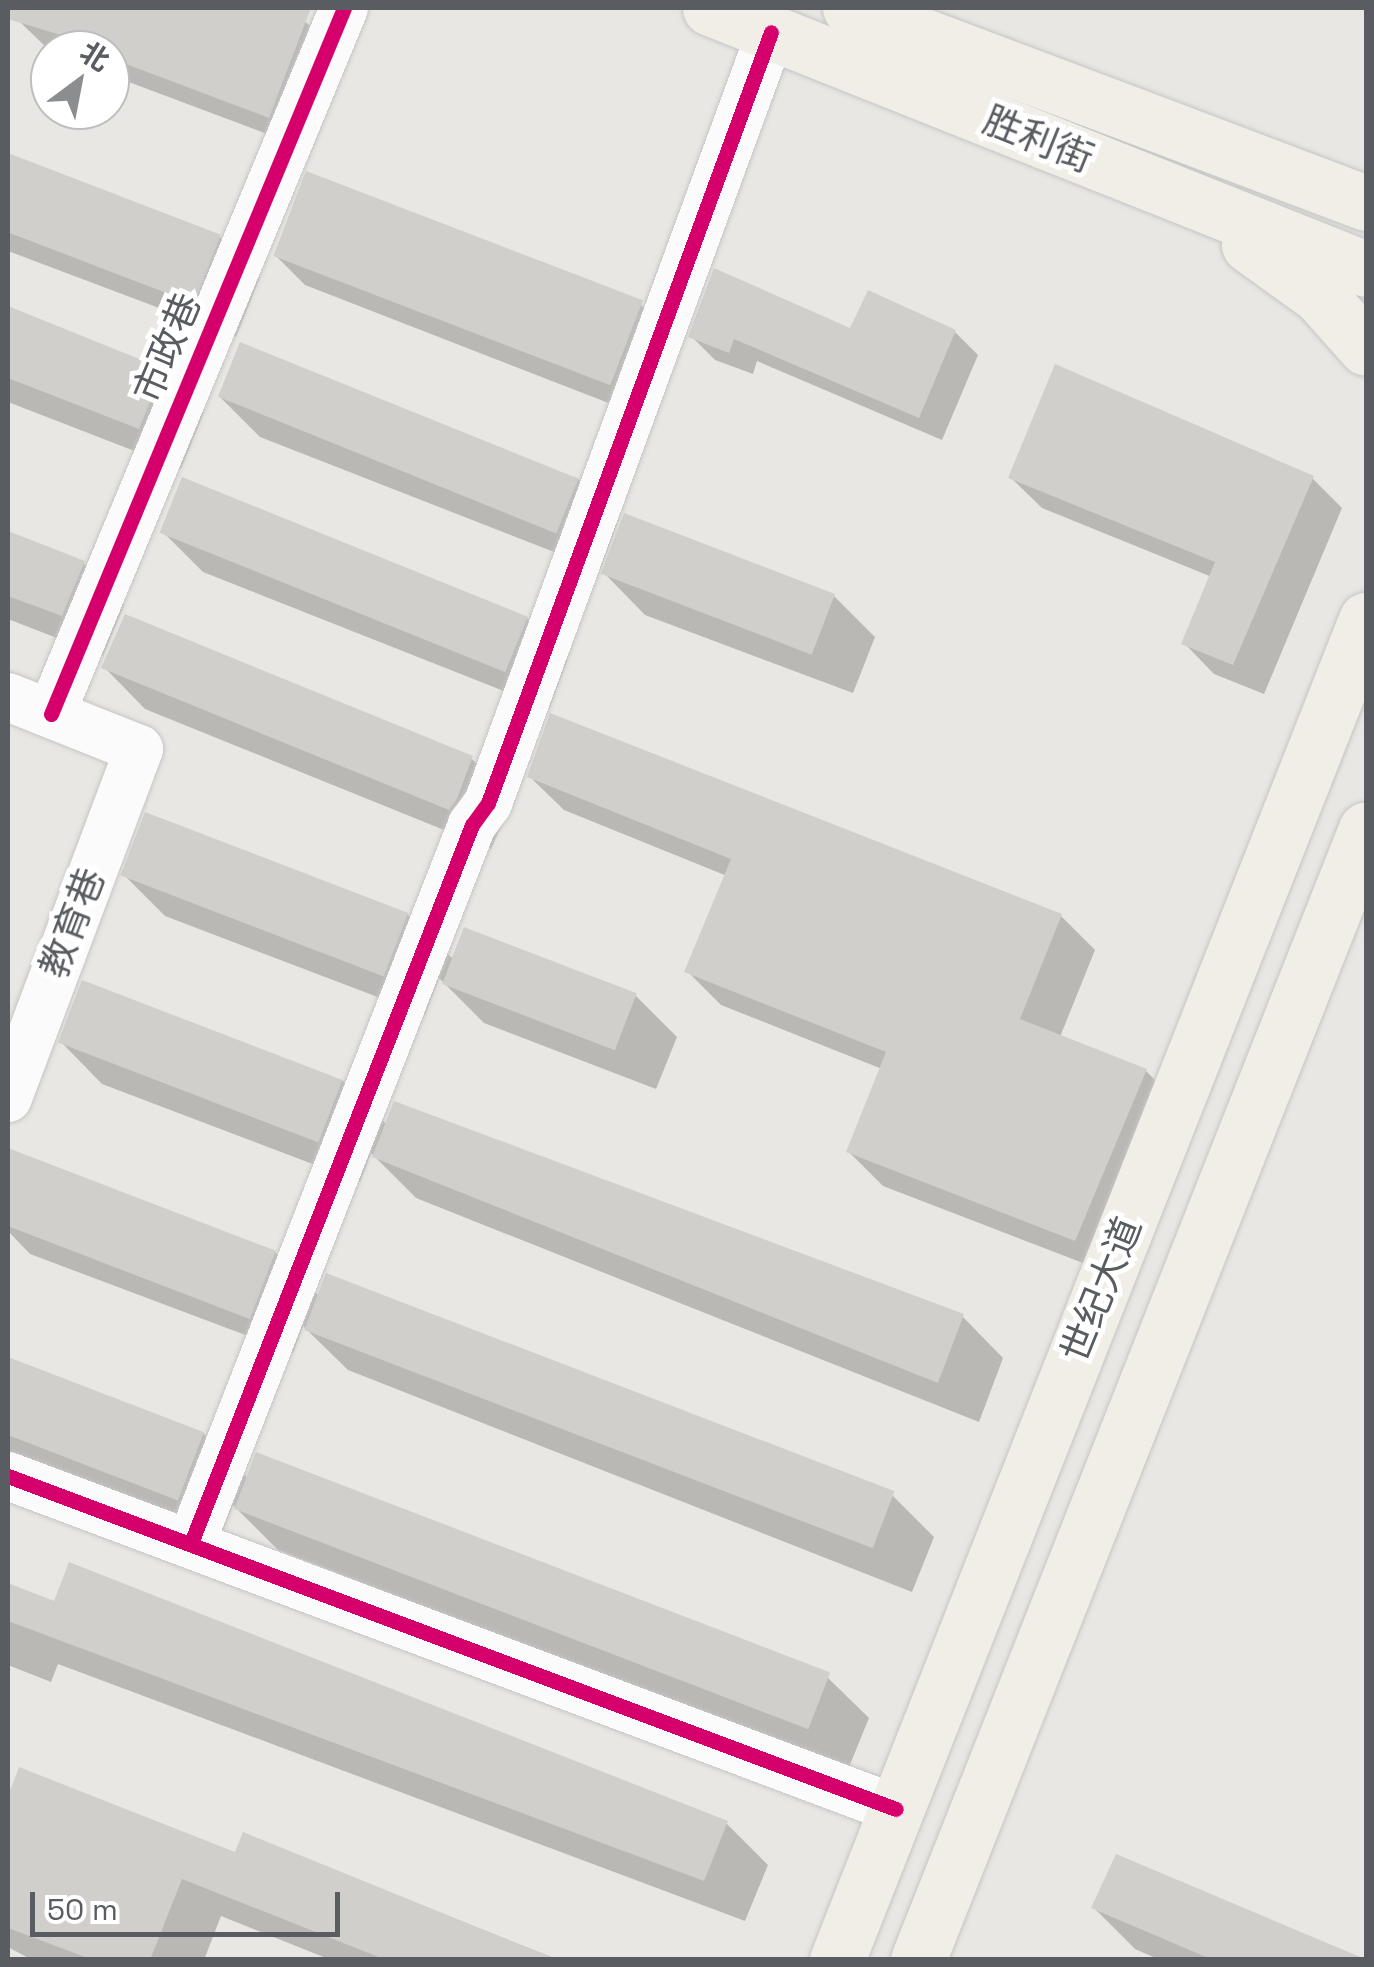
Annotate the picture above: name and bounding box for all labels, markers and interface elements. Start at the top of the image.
north arrow [30,30,130,130]
text: 北 [73,34,116,79]
street label: 胜利街 [977,98,1099,182]
street label: 市政巷 [125,287,211,409]
street label: 教育巷 [31,862,115,984]
street label: 世纪大道 [1052,1211,1152,1369]
scale bar [35,1872,345,1934]
text: 50 m [47,1890,118,1929]

